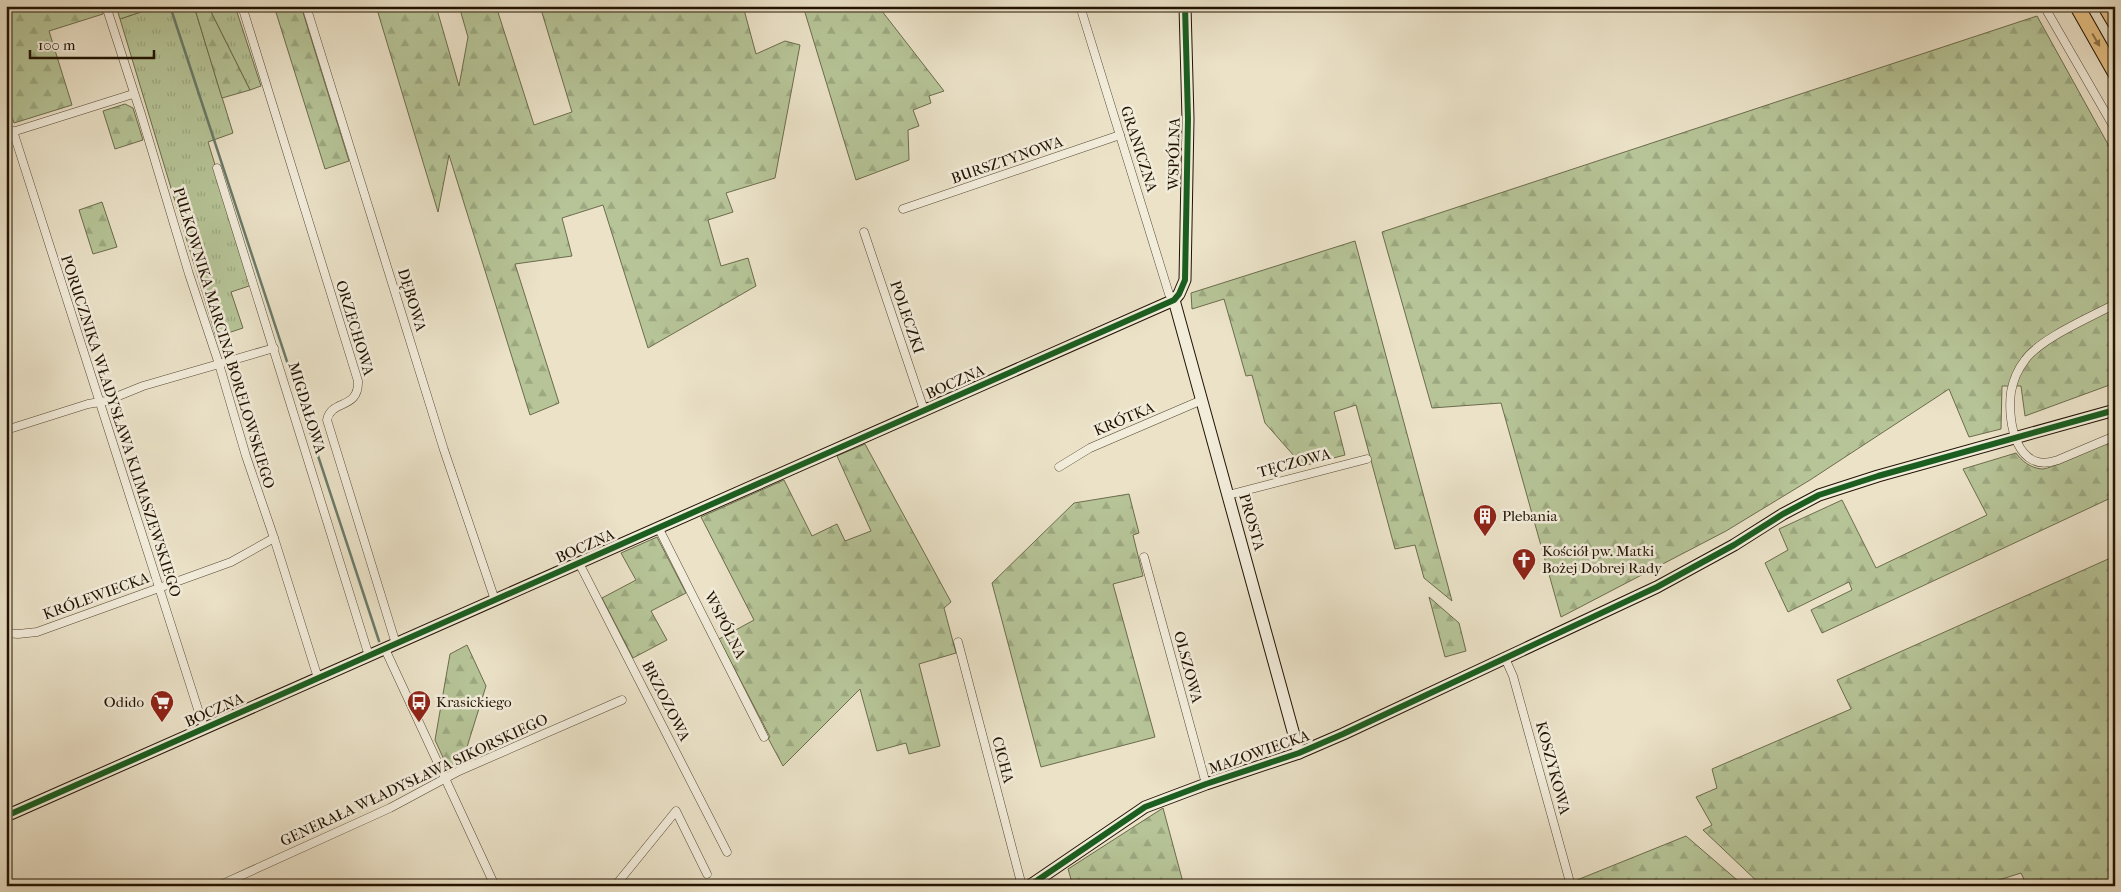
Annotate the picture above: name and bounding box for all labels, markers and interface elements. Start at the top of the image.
scale bar [30,28,154,60]
one-way arrow [2091,33,2100,46]
text: 100 m [38,36,76,54]
street label: GRANICZNA [1117,104,1161,195]
street label: WSPÓLNA [1164,117,1184,192]
street label: BURSZTYNOWA [949,132,1065,188]
street label: PUŁKOWNIKA MARCINA BORELOWSKIEGO [169,185,279,491]
street label: PORUCZNIKA WŁADYSŁAWA KLIMASZEWSKIEGO [57,253,185,599]
street label: DĘBOWA [394,266,430,334]
street label: ORZECHOWA [332,278,378,378]
street label: POLECZKI [886,278,928,356]
street label: MIGDAŁOWA [285,360,330,456]
street label: BOCZNA [923,361,988,403]
street label: KRÓTKA [1091,398,1157,440]
street label: TĘCZOWA [1256,445,1333,481]
street label: PROSTA [1235,491,1269,553]
building icon: Plebania [1472,503,1498,537]
place label: Plebania [1502,507,1558,525]
street label: BOCZNA [553,525,618,567]
place label: Kościół pw. Matki Bożej Dobrej Rady [1542,542,1663,577]
church icon: Kościół pw. Matki Bożej Dobrej Rady [1511,547,1537,581]
street label: KRÓLEWIECKA [40,568,152,624]
street label: WSPÓLNA [700,587,750,662]
street label: OLSZOWA [1170,629,1206,705]
street label: BRZOZOWA [638,658,694,744]
supermarket icon: Odido [149,689,175,723]
street label: BOCZNA [182,689,247,731]
bus stop icon: Krasickiego [406,689,432,723]
place label: Odido [104,693,144,711]
place label: Krasickiego [436,693,512,711]
street label: GENERAŁA WŁADYSŁAWA SIKORSKIEGO [277,710,551,850]
street label: KOSZYKOWA [1532,719,1574,817]
street label: MAZOWIECKA [1206,726,1312,778]
street label: CICHA [988,735,1018,786]

